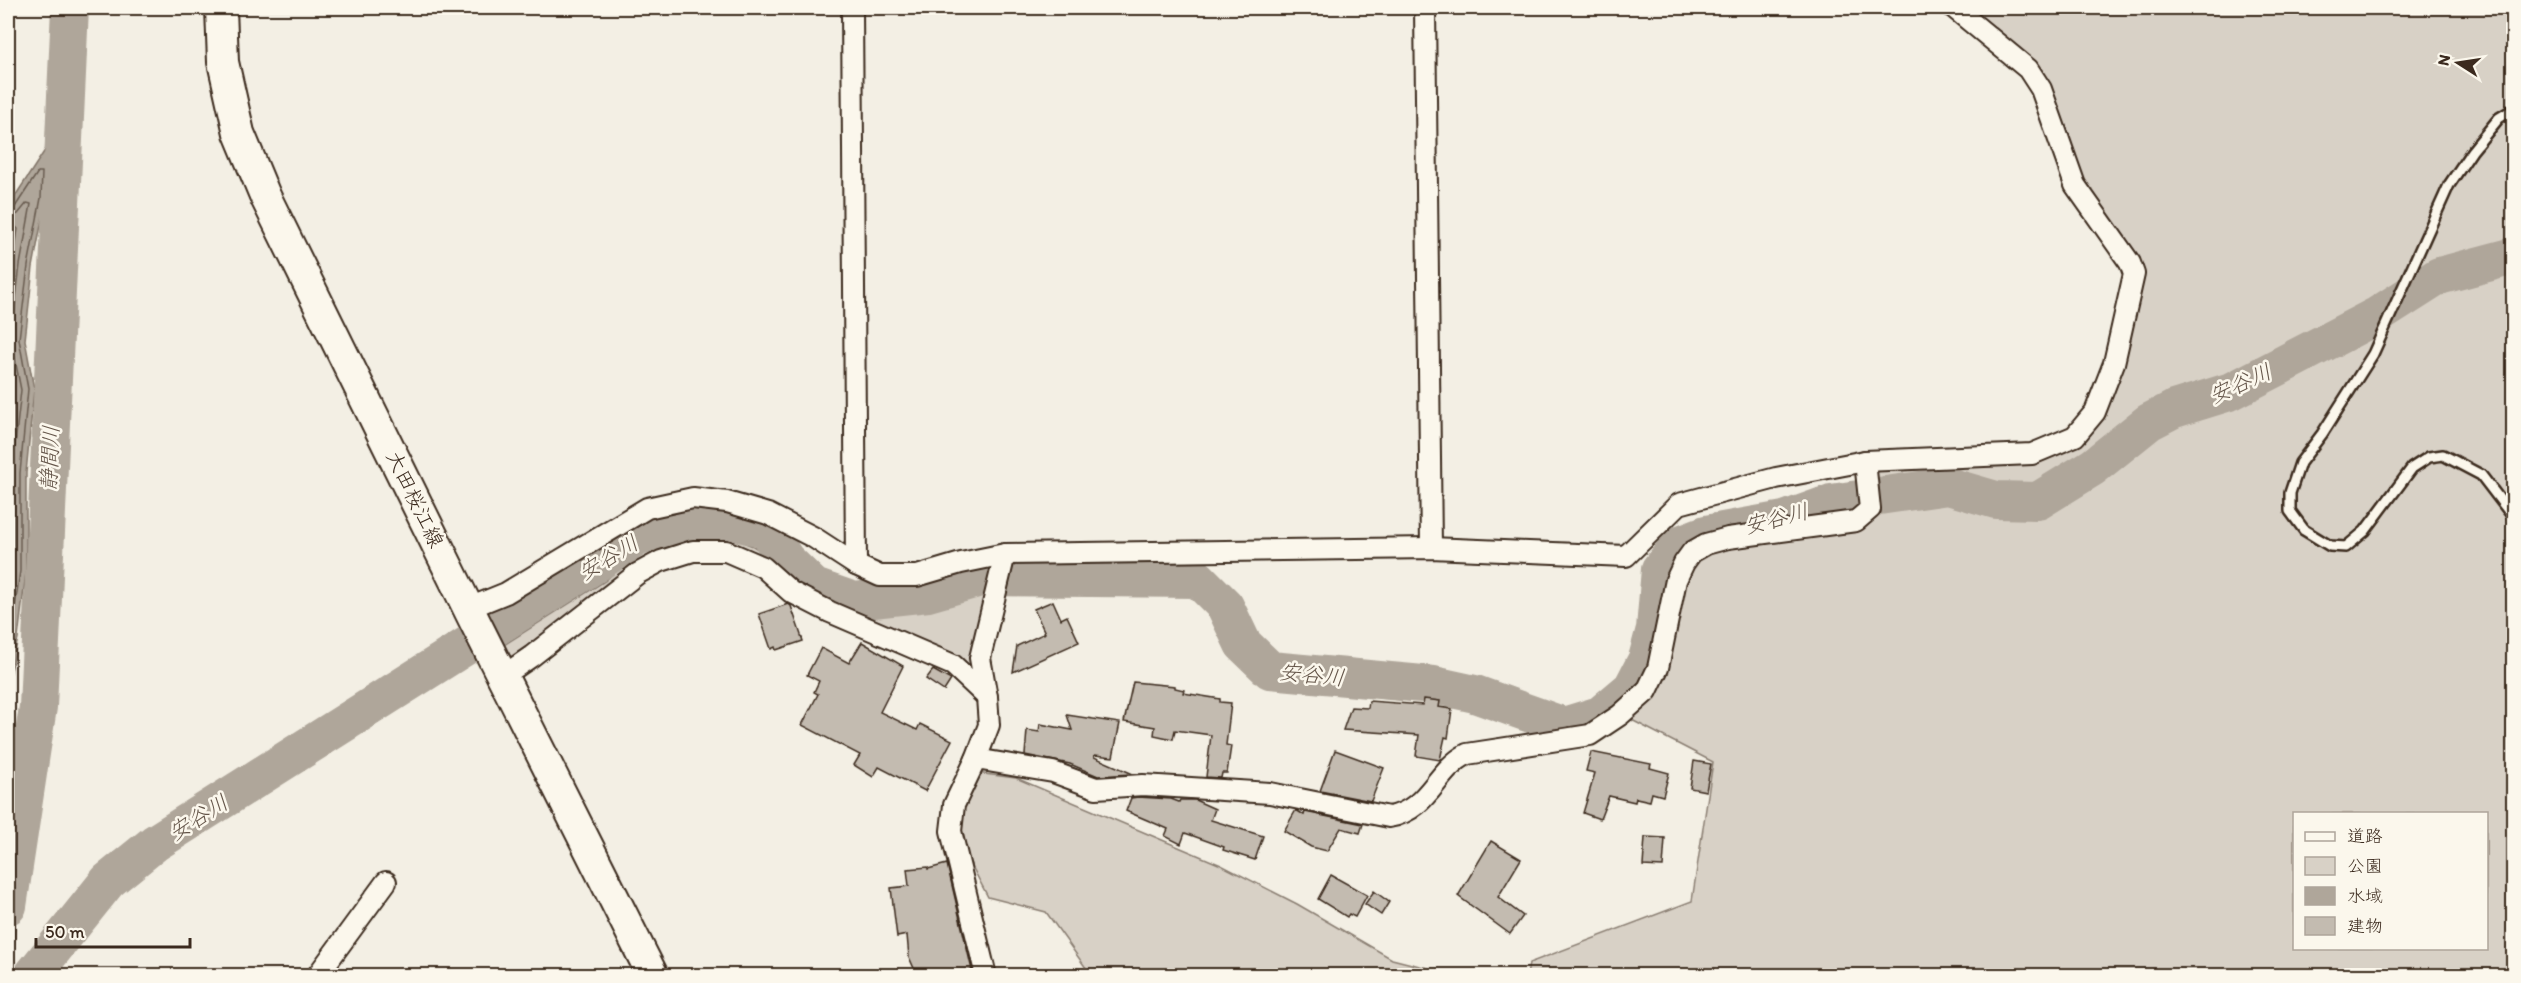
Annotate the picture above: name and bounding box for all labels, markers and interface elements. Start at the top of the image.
north arrow [2428,33,2488,93]
text: N [2433,53,2454,67]
water label: 安谷川 [2205,358,2276,409]
water label: 静間川 [34,424,65,492]
street label: 大田桜江線 [381,446,450,551]
water label: 安谷川 [1741,497,1811,540]
water label: 安谷川 [573,529,644,586]
water label: 安谷川 [1278,658,1346,691]
water label: 安谷川 [163,788,233,846]
legend [2293,812,2488,950]
text: 道路 [2347,825,2383,847]
text: 公園 [2347,855,2383,877]
text: 水域 [2347,885,2383,907]
scale bar [36,911,190,949]
text: 建物 [2347,915,2383,937]
text: 50 m [45,921,85,943]

